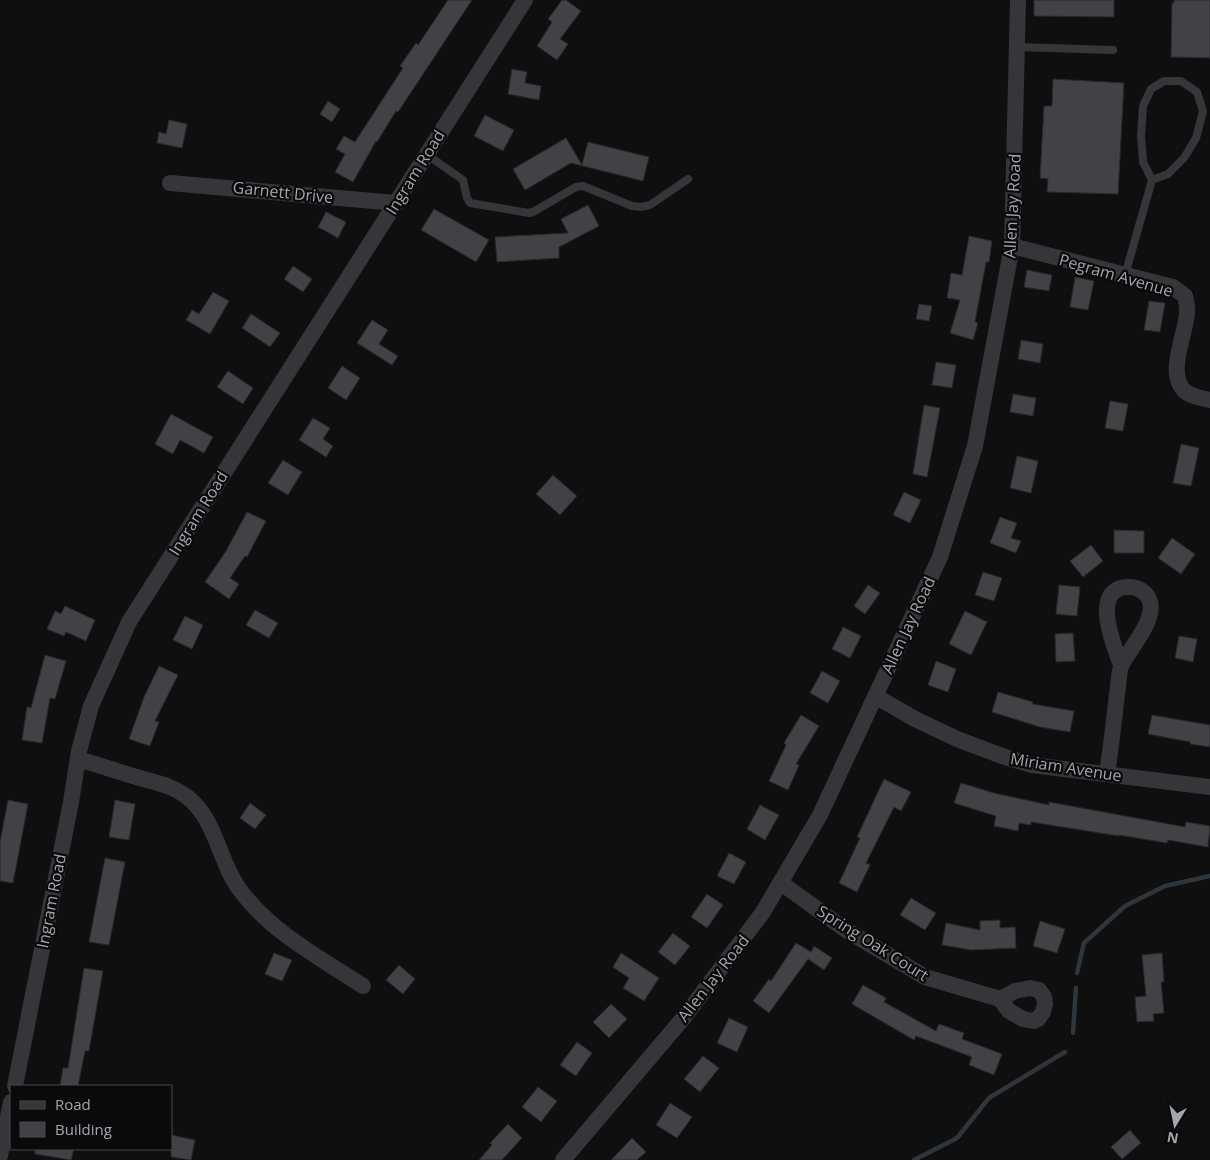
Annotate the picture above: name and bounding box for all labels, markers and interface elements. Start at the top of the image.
street label: Ingram Road [380,126,450,218]
street label: Allen Jay Road [998,153,1026,259]
street label: Garnett Drive [232,176,334,208]
street label: Pegram Avenue [1057,248,1175,302]
street label: Ingram Road [163,467,233,559]
street label: Allen Jay Road [876,573,940,677]
street label: Miriam Avenue [1009,747,1123,787]
street label: Ingram Road [31,852,71,950]
street label: Spring Oak Court [813,900,933,986]
street label: Allen Jay Road [672,930,754,1026]
legend [10,1085,172,1150]
text: Road [55,1094,91,1114]
north arrow [1150,1100,1200,1150]
text: Building [55,1119,112,1139]
text: N [1165,1128,1180,1149]

